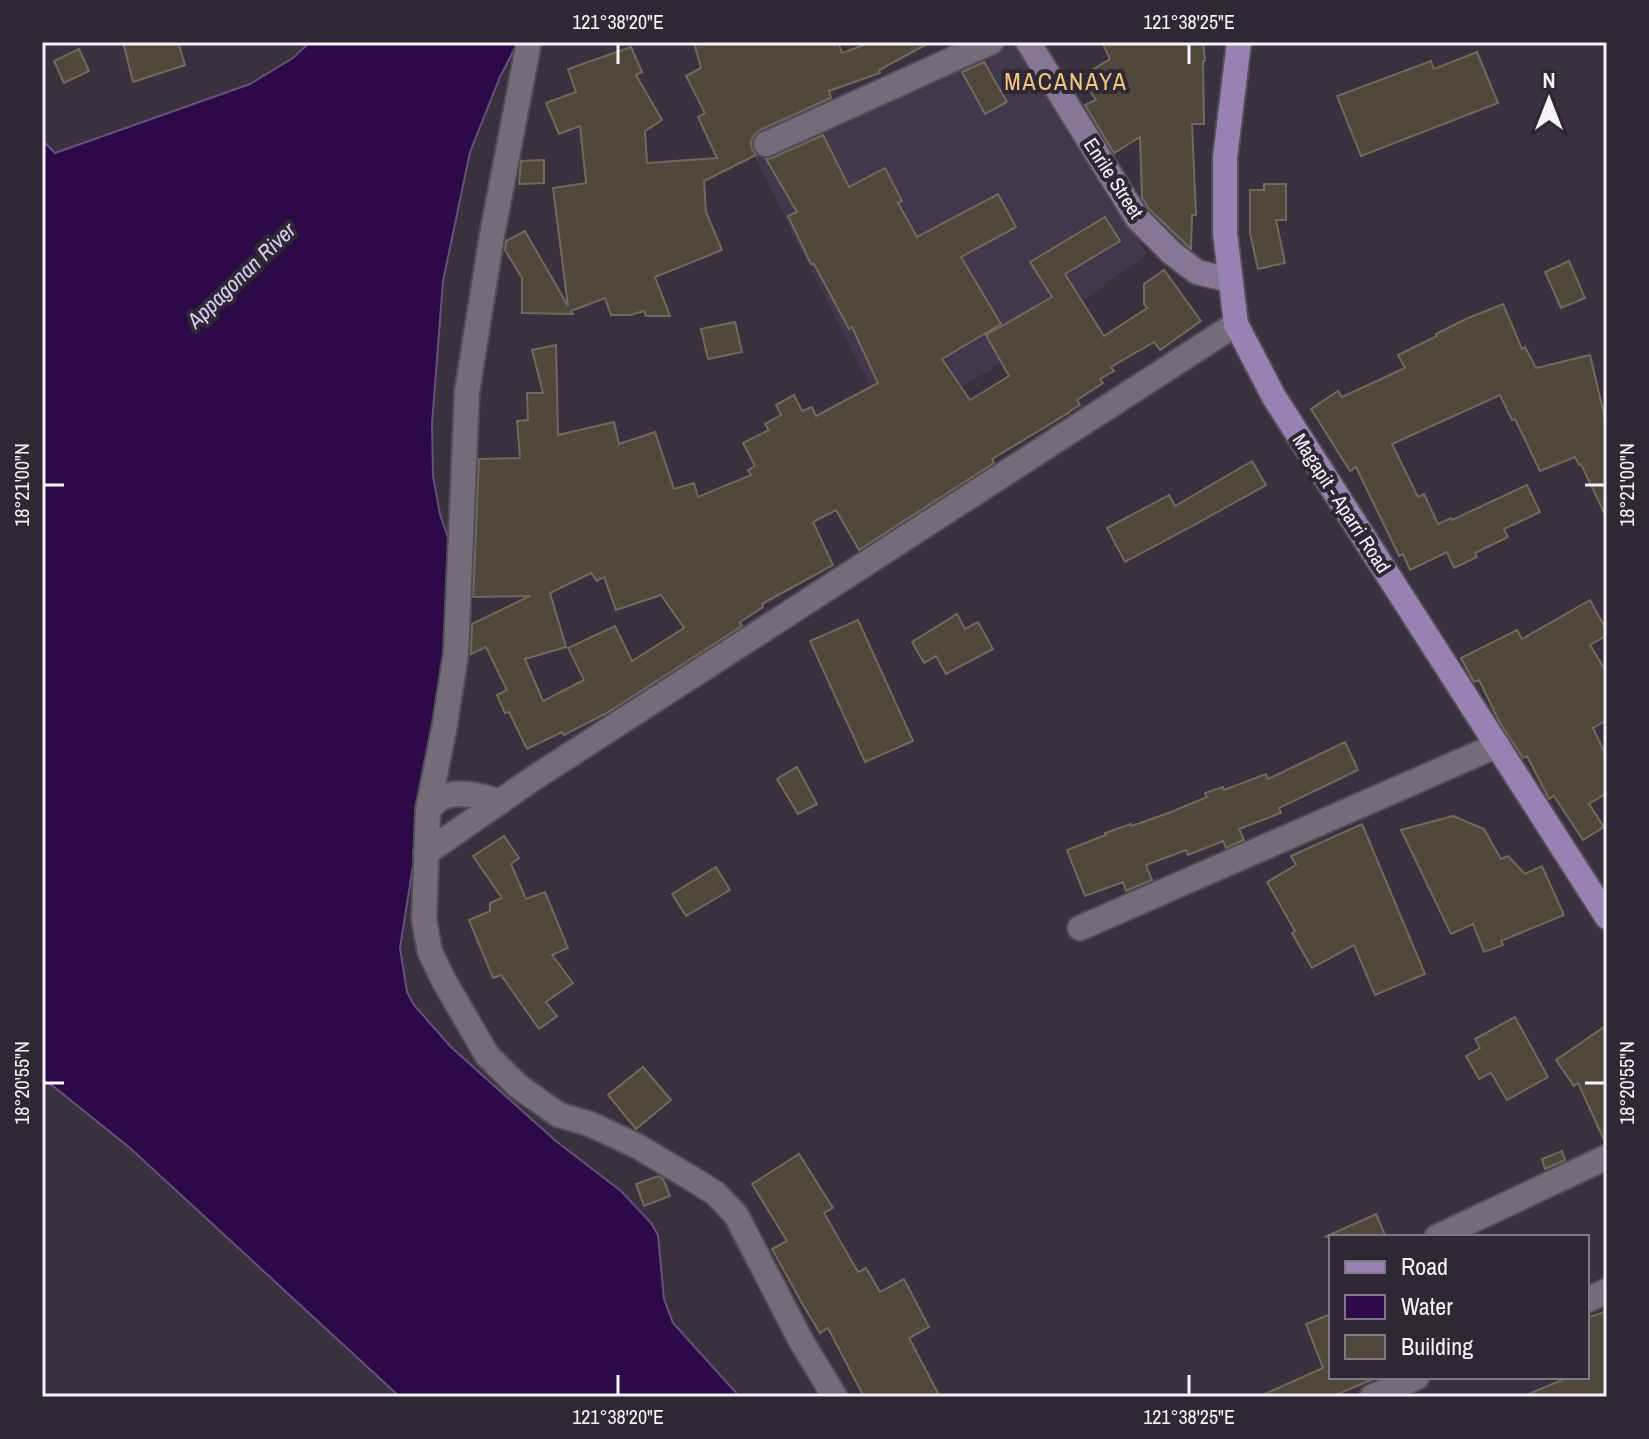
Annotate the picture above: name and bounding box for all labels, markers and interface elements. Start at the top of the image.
text: 121°38'20"E [572,8,664,35]
text: 121°38'25"E [1143,8,1235,35]
north arrow [1509,60,1589,140]
district label: MACANAYA [1004,65,1128,97]
text: N [1542,65,1556,95]
street label: Enrile Street [1078,132,1150,224]
water label: Appagonan River [179,215,303,335]
street label: Magapit - Aparri Road [1287,428,1397,578]
text: 18°21'00"N [8,443,35,527]
text: 18°21'00"N [1613,443,1640,527]
text: 18°20'55"N [8,1041,35,1125]
text: 18°20'55"N [1613,1041,1640,1125]
legend [1329,1235,1589,1379]
text: Road [1401,1250,1448,1282]
text: Water [1401,1290,1453,1322]
text: Building [1401,1330,1473,1362]
text: 121°38'20"E [572,1403,664,1430]
text: 121°38'25"E [1143,1403,1235,1430]

